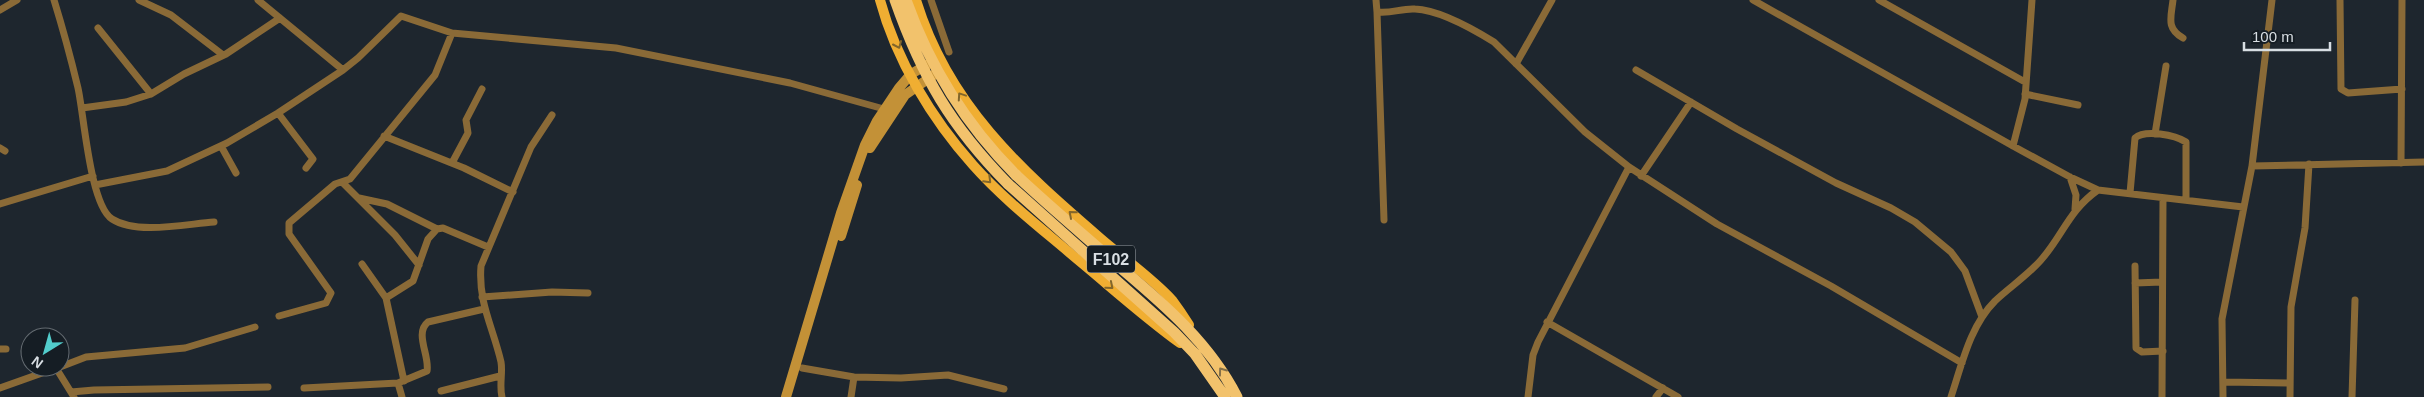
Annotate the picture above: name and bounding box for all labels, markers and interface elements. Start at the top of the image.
scale bar [2244,20,2330,52]
text: 100 m [2252,28,2294,45]
one-way arrow [891,40,902,49]
one-way arrow [958,92,968,101]
one-way arrow [982,174,991,183]
one-way arrow [1068,211,1077,220]
road number: F102 [1087,245,1135,272]
one-way arrow [1104,281,1113,290]
north arrow [20,327,70,377]
text: N [28,353,46,372]
one-way arrow [1219,367,1228,377]

